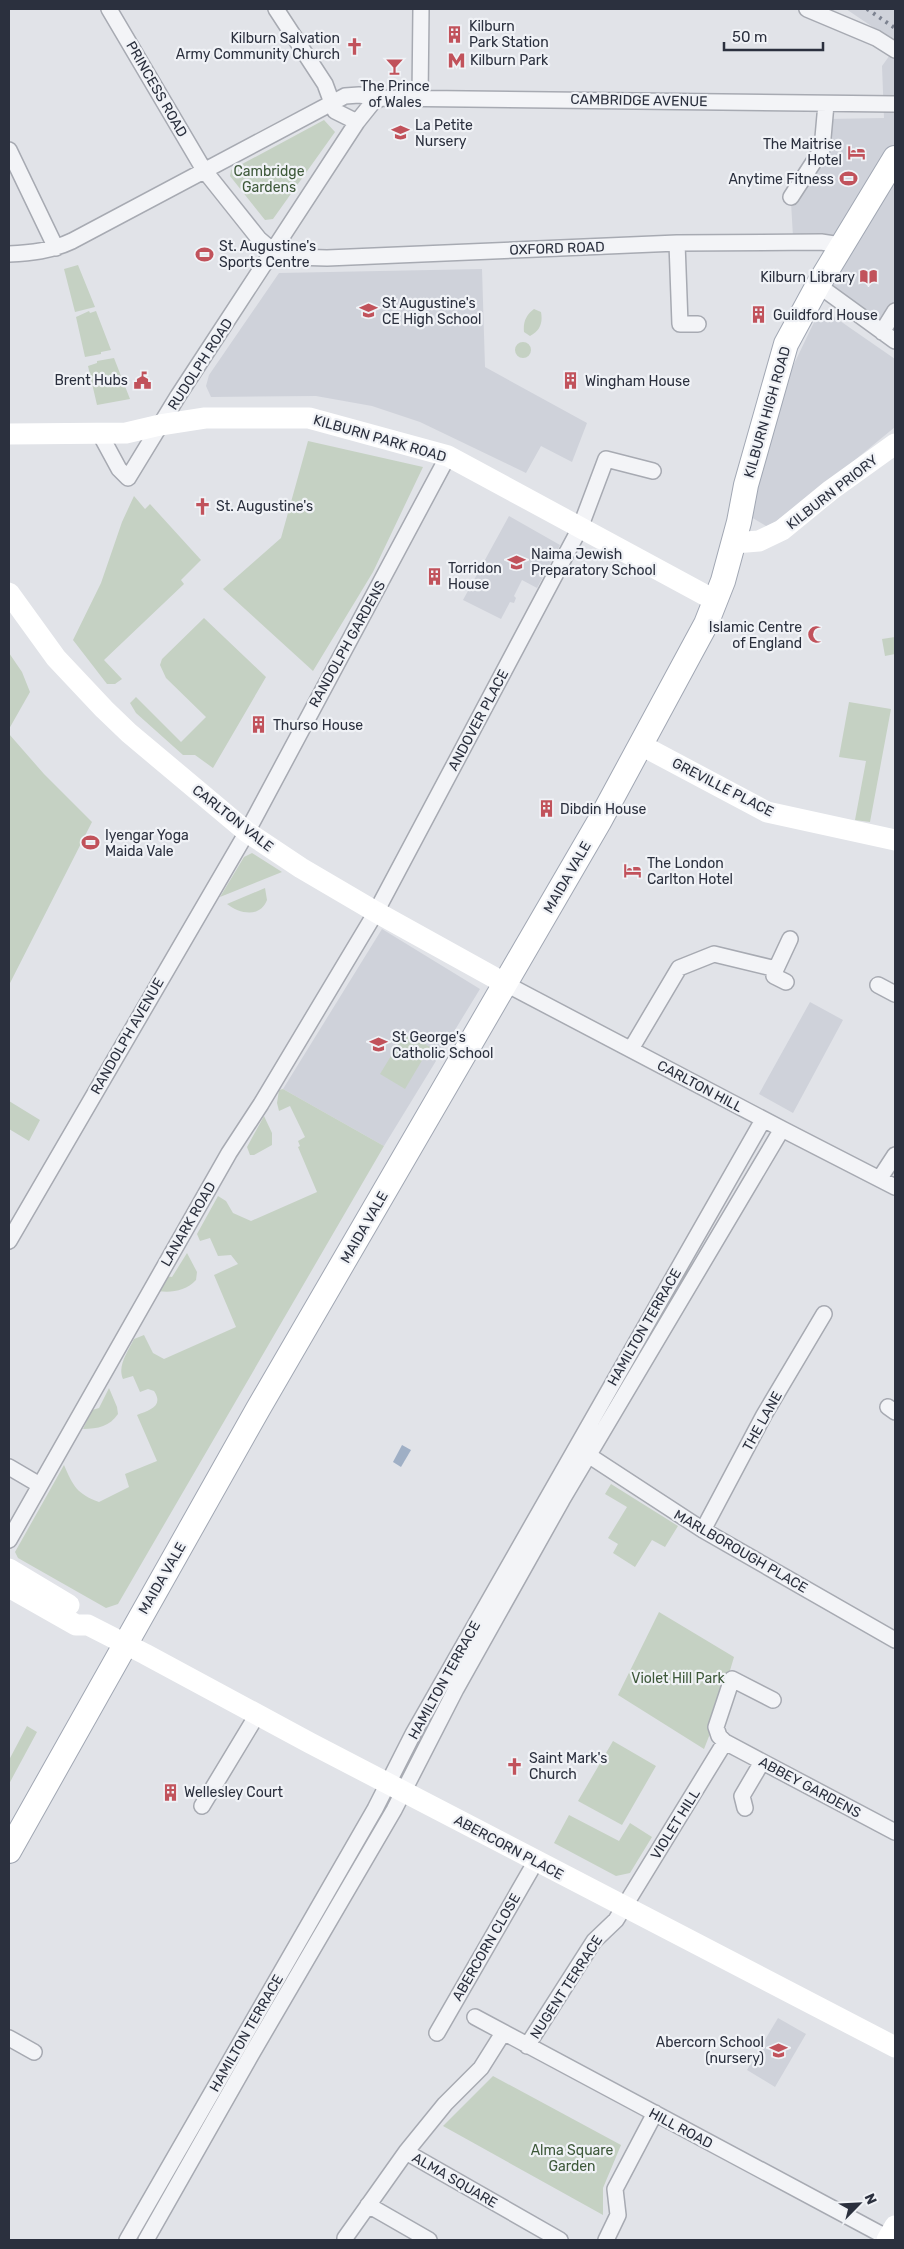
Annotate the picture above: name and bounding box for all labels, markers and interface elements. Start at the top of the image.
place label: Kilburn Park Station [469,18,549,51]
scale bar [724,20,823,52]
building icon: Kilburn Park Station [445,24,465,44]
text: 50 m [732,28,767,46]
place label: Kilburn Salvation Army Community Church [176,30,340,63]
church icon: Kilburn Salvation Army Community Church [344,36,364,56]
street label: PRINCESS ROAD [122,38,191,140]
metro station icon: Kilburn Park [446,50,466,70]
place label: Kilburn Park [470,52,549,69]
bar icon: The Prince of Wales [385,56,405,76]
place label: The Prince of Wales [360,78,430,111]
street label: CAMBRIDGE AVENUE [570,91,708,110]
place label: La Petite Nursery [415,117,473,150]
school or university icon: La Petite Nursery [391,123,411,143]
place label: The Maitrise Hotel [763,136,842,169]
hotel icon: The Maitrise Hotel [846,142,866,162]
park label: Cambridge Gardens [233,163,305,196]
sports icon: Anytime Fitness [838,169,858,189]
place label: Anytime Fitness [728,171,834,188]
place label: St. Augustine's Sports Centre [219,238,316,271]
street label: OXFORD ROAD [509,238,605,259]
sports icon: St. Augustine's Sports Centre [195,244,215,264]
library icon: Kilburn Library [859,267,879,287]
place label: Kilburn Library [760,269,855,286]
place label: St Augustine's CE High School [382,295,481,328]
school or university icon: St Augustine's CE High School [358,301,378,321]
building icon: Guildford House [749,305,769,325]
place label: Guildford House [773,307,878,324]
street label: RUDOLPH ROAD [164,315,236,413]
street label: KILBURN HIGH ROAD [741,344,794,480]
public building icon: Brent Hubs [132,370,152,390]
building icon: Wingham House [561,371,581,391]
place label: Brent Hubs [54,372,128,389]
place label: Wingham House [585,373,690,390]
street label: KILBURN PARK ROAD [311,411,448,466]
street label: KILBURN PRIORY [783,452,881,533]
church icon: St. Augustine's [192,496,212,516]
place label: St. Augustine's [216,498,313,515]
place label: Naima Jewish Preparatory School [531,546,656,579]
school or university icon: Naima Jewish Preparatory School [507,552,527,572]
place label: Torridon House [448,560,502,593]
building icon: Torridon House [424,566,444,586]
street label: RANDOLPH GARDENS [306,578,389,711]
place label: Islamic Centre of England [709,619,802,652]
mosque icon: Islamic Centre of England [806,625,826,645]
street label: ANDOVER PLACE [445,667,512,774]
building icon: Thurso House [249,715,269,735]
place label: Thurso House [273,717,363,734]
street label: GREVILLE PLACE [669,755,776,820]
street label: CARLTON VALE [189,781,277,855]
building icon: Dibdin House [536,799,556,819]
place label: Dibdin House [560,801,647,818]
place label: Iyengar Yoga Maida Vale [105,827,189,860]
sports icon: Iyengar Yoga Maida Vale [81,833,101,853]
street label: MAIDA VALE [540,838,595,916]
place label: The London Carlton Hotel [647,855,733,888]
hotel icon: The London Carlton Hotel [623,861,643,881]
street label: RANDOLPH AVENUE [87,975,168,1098]
place label: St George's Catholic School [392,1029,493,1062]
school or university icon: St George's Catholic School [368,1035,388,1055]
street label: CARLTON HILL [654,1057,745,1116]
street label: LANARK ROAD [157,1179,219,1270]
street label: MAIDA VALE [337,1188,392,1266]
street label: HAMILTON TERRACE [604,1266,685,1389]
street label: THE LANE [739,1388,786,1454]
street label: MARLBOROUGH PLACE [671,1506,811,1597]
street label: MAIDA VALE [135,1539,190,1617]
street label: HAMILTON TERRACE [405,1618,484,1742]
park label: Violet Hill Park [631,1670,725,1687]
place label: Saint Mark's Church [529,1750,607,1783]
street label: ABBEY GARDENS [756,1753,864,1822]
church icon: Saint Mark's Church [505,1756,525,1776]
building icon: Wellesley Court [160,1782,180,1802]
place label: Wellesley Court [184,1784,283,1801]
street label: VIOLET HILL [647,1786,704,1863]
street label: ABERCORN PLACE [451,1811,566,1883]
street label: ABERCORN CLOSE [449,1890,524,2004]
street label: NUGENT TERRACE [527,1932,606,2042]
street label: HAMILTON TERRACE [206,1972,287,2095]
place label: Abercorn School (nursery) [656,2034,764,2067]
school or university icon: Abercorn School (nursery) [768,2040,788,2060]
street label: HILL ROAD [646,2104,716,2152]
park label: Alma Square Garden [531,2142,613,2175]
street label: ALMA SQUARE [409,2149,500,2212]
north arrow [834,2179,884,2229]
text: N [861,2191,880,2207]

